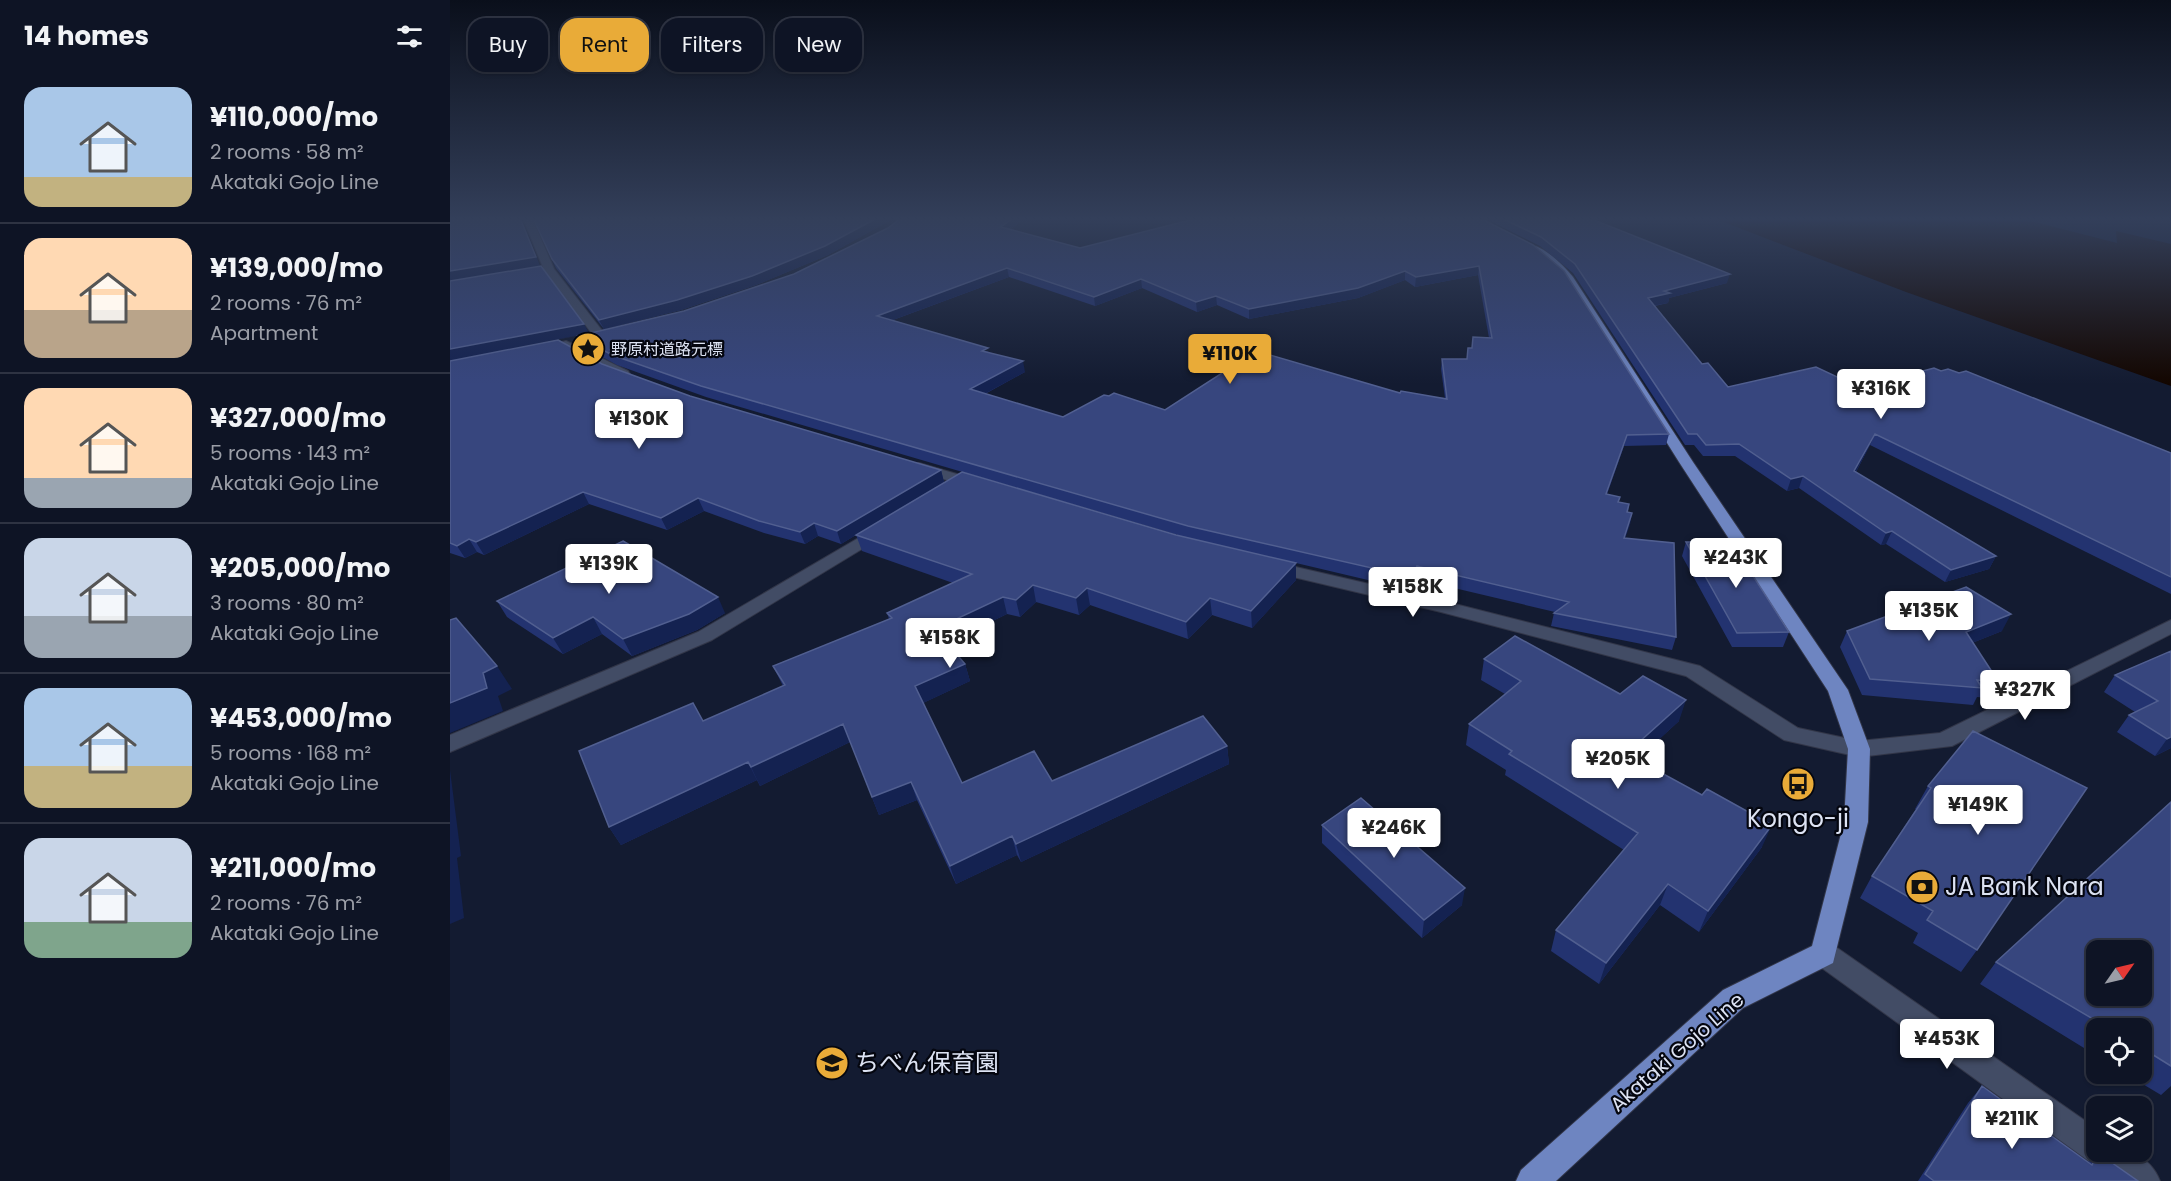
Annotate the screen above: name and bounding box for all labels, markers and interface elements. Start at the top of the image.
text: 14 homes [24,18,149,54]
chip: Buy [468,18,548,72]
chip: Rent [560,18,649,72]
chip: Filters [661,18,763,72]
chip: New [775,18,862,72]
icon: filters [393,20,426,53]
text: ¥110,000/mo [210,99,378,135]
icon: home [72,111,144,183]
text: 2 rooms · 58 m² [210,138,364,166]
text: Akataki Gojo Line [210,168,379,196]
text: ¥139,000/mo [210,250,383,286]
icon: home [72,262,144,334]
text: 2 rooms · 76 m² [210,289,362,317]
text: Apartment [210,319,318,347]
place icon: 野原村道路元標 [570,331,606,367]
pin: ¥110K [1188,334,1272,385]
place label: 野原村道路元標 [611,338,723,361]
text: ¥110K [1202,339,1258,367]
pin: ¥316K [1839,369,1923,420]
text: ¥316K [1851,374,1911,402]
pin: ¥130K [597,399,681,450]
text: ¥327,000/mo [210,400,386,436]
text: ¥130K [609,404,669,432]
icon: home [72,412,144,484]
text: 5 rooms · 143 m² [210,439,370,467]
text: Akataki Gojo Line [210,469,379,497]
pin: ¥243K [1694,538,1778,589]
text: ¥243K [1704,543,1768,571]
pin: ¥139K [567,544,651,595]
text: ¥139K [579,549,639,577]
text: ¥205,000/mo [210,550,390,586]
icon: home [72,562,144,634]
pin: ¥158K [1371,567,1455,618]
text: ¥158K [1383,572,1443,600]
text: 3 rooms · 80 m² [210,589,364,617]
pin: ¥135K [1887,591,1971,642]
text: ¥135K [1899,596,1959,624]
pin: ¥158K [908,618,992,669]
text: Akataki Gojo Line [210,619,379,647]
text: ¥158K [920,623,980,651]
pin: ¥327K [1983,670,2067,721]
text: ¥327K [1994,675,2056,703]
text: ¥453,000/mo [210,700,392,736]
icon: home [72,712,144,784]
text: 5 rooms · 168 m² [210,739,371,767]
pin: ¥205K [1576,739,1660,790]
text: ¥205K [1586,744,1650,772]
bus stop icon: Kongo-ji [1780,766,1816,802]
text: Akataki Gojo Line [210,769,379,797]
pin: ¥149K [1936,785,2020,836]
text: ¥149K [1948,790,2008,818]
place label: Kongo-ji [1747,802,1849,835]
pin: ¥246K [1352,808,1436,859]
text: ¥246K [1361,813,1427,841]
text: ¥211,000/mo [210,850,376,886]
icon: home [72,862,144,934]
bank icon: JA Bank Nara [1904,869,1940,905]
place label: JA Bank Nara [1945,870,2104,903]
text: 2 rooms · 76 m² [210,889,362,917]
text: Akataki Gojo Line [210,919,379,947]
north arrow [2086,940,2152,1006]
map controls [2086,940,2152,1162]
street label: Akataki Gojo Line [1604,986,1750,1118]
button: locate [2086,1018,2152,1084]
pin: ¥453K [1905,1019,1989,1070]
text: ¥453K [1914,1024,1980,1052]
school or university icon: ちべん保育園 [814,1045,850,1081]
place label: ちべん保育園 [855,1046,999,1079]
button: layers [2086,1096,2152,1162]
pin: ¥211K [1970,1099,2054,1150]
text: ¥211K [1985,1104,2039,1132]

